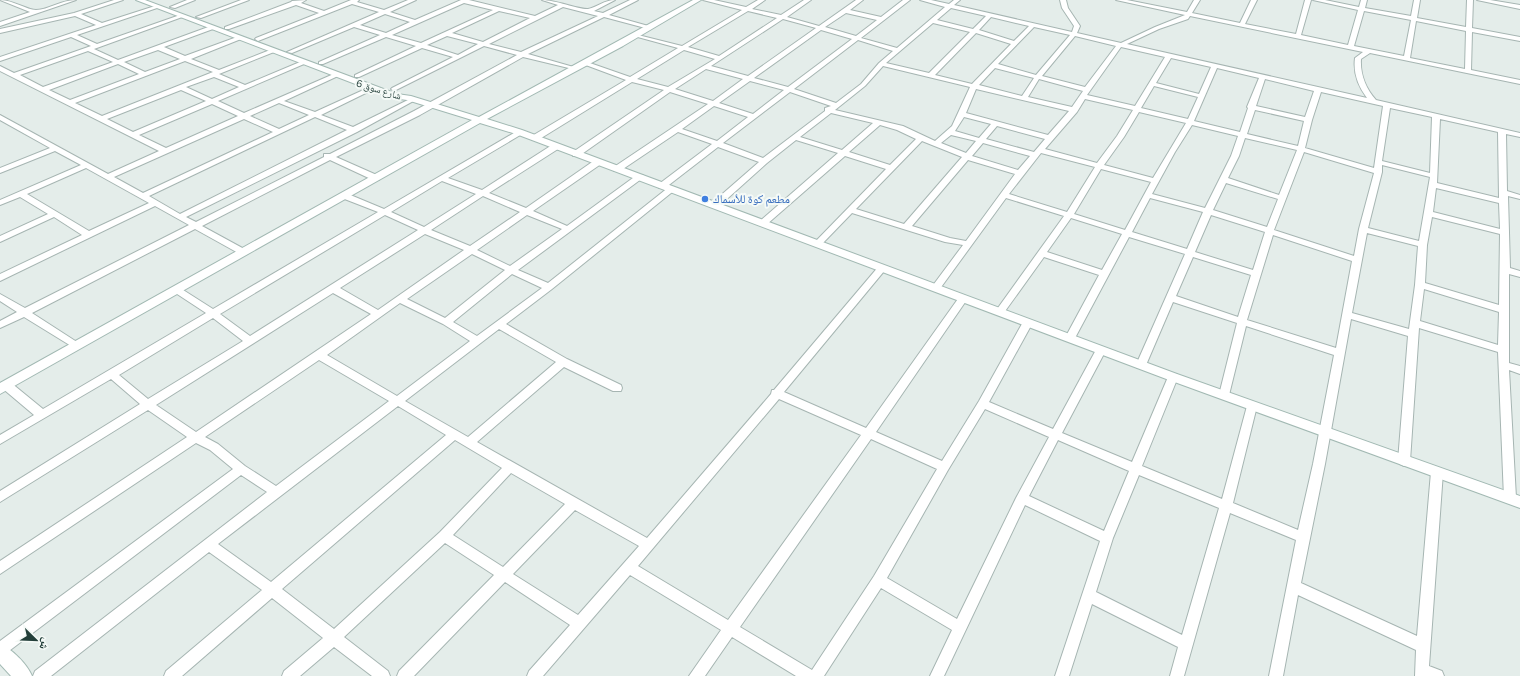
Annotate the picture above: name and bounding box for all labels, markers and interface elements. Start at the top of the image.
street label: شارع سوق 6 [355,76,403,103]
place label: مطعم كوة للأسماك [713,191,790,207]
marker: مطعم كوة للأسماك [700,194,710,204]
north arrow [16,620,56,660]
text: ش [35,635,54,652]

